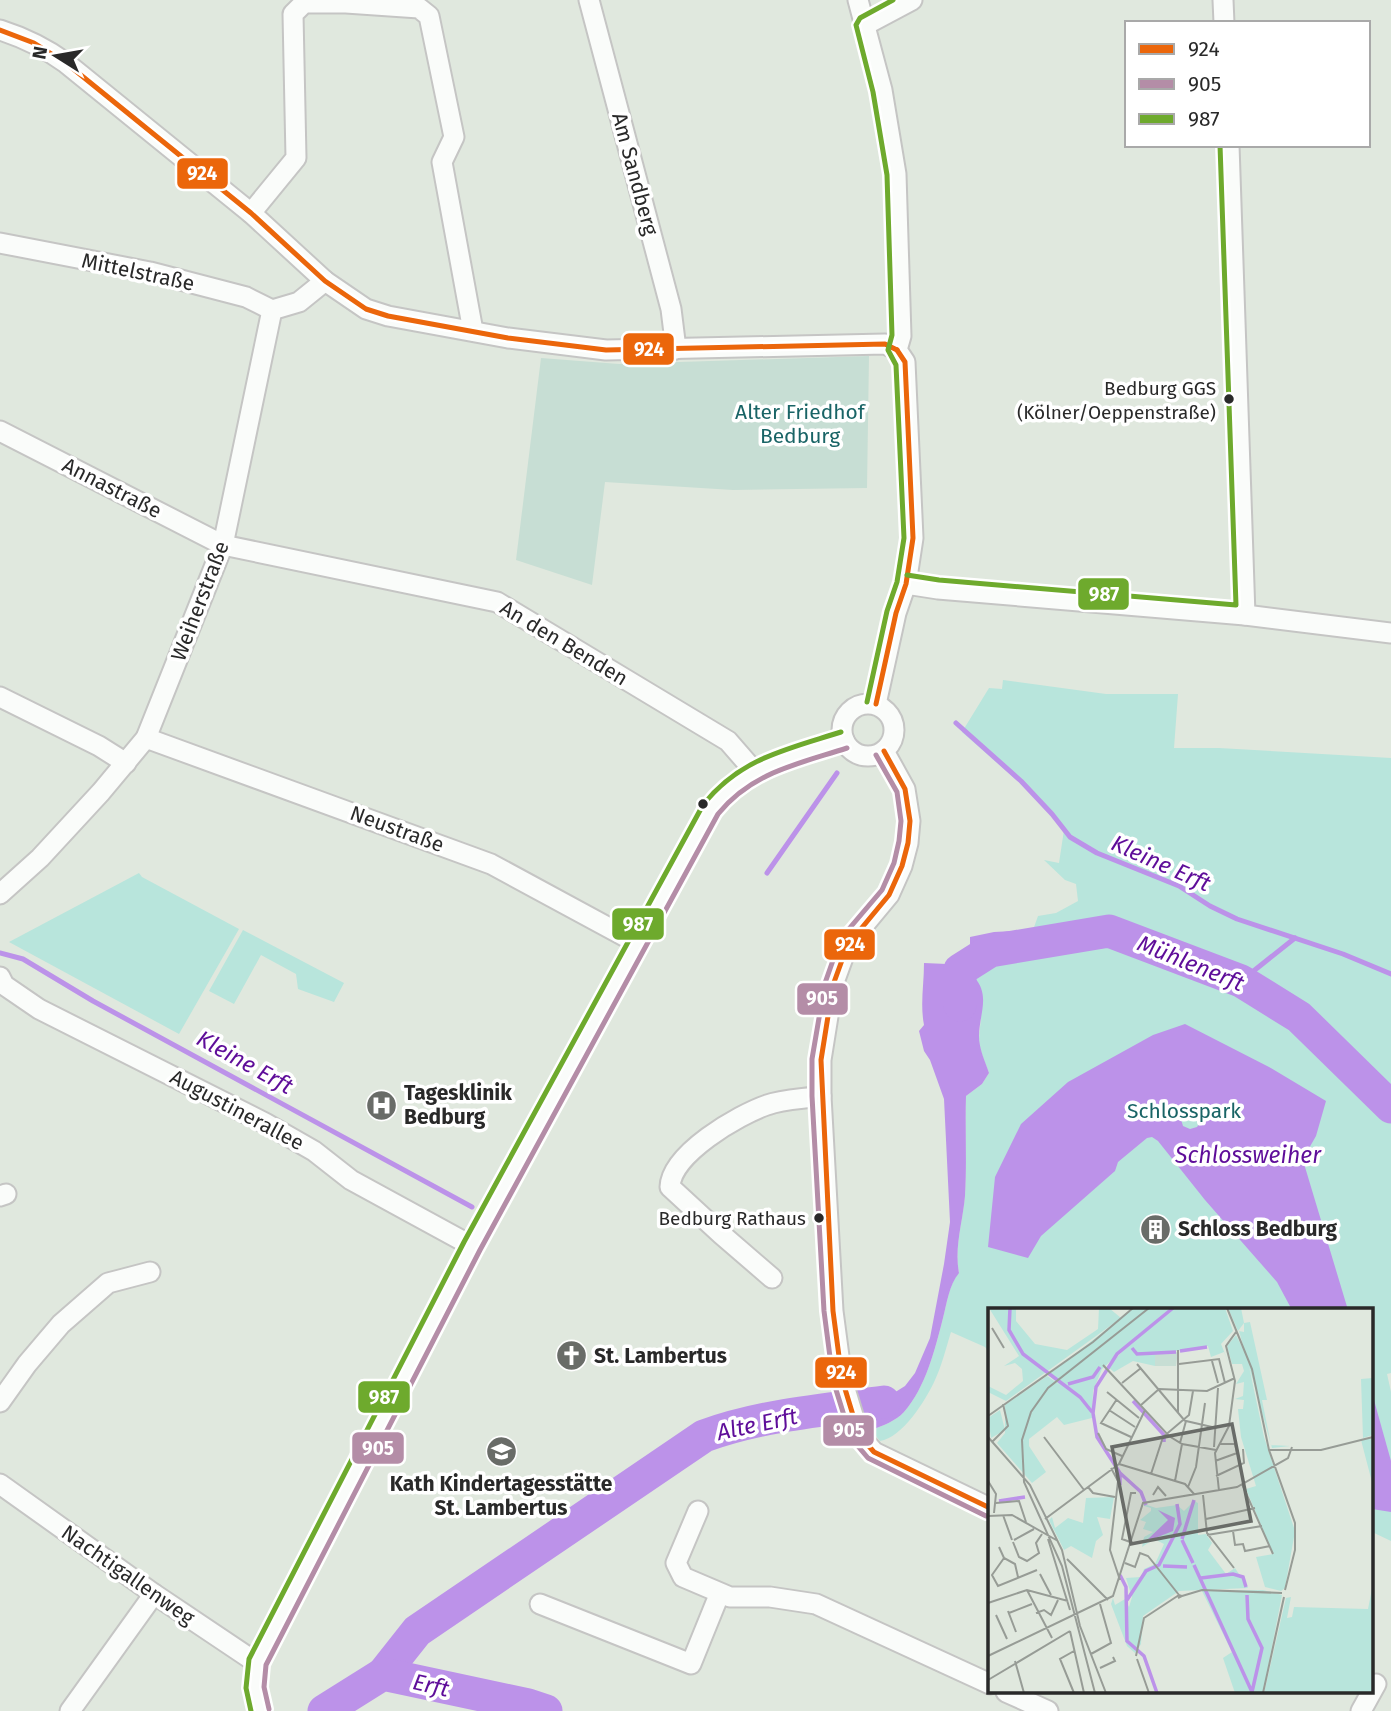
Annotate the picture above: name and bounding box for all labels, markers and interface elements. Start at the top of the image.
north arrow [21,21,91,91]
legend [1125,21,1370,147]
text: 924 [1188,36,1220,62]
text: N [27,44,52,61]
text: 905 [1188,71,1221,97]
text: 987 [1188,106,1220,132]
street label: Am Sandberg [606,110,664,238]
line badge: 924 [176,157,229,190]
text: 924 [187,162,217,185]
street label: Mittelstraße [79,247,197,297]
line badge: 924 [622,332,675,366]
text: 924 [634,338,664,361]
place label: Bedburg GGS (Kölner/Oeppenstraße) [1017,377,1216,424]
marker: Bedburg GGS (Kölner/Oeppenstraße) [1222,392,1236,406]
park label: Alter Friedhof Bedburg [735,399,867,449]
street label: Annastraße [58,452,166,524]
street label: Weiherstraße [165,537,235,665]
line badge: 987 [1077,577,1130,611]
text: 987 [1089,583,1119,606]
street label: An den Benden [495,595,633,691]
unlabelled marker [696,797,710,811]
street label: Neustraße [346,800,448,858]
water label: Kleine Erft [1107,829,1216,898]
line badge: 987 [611,907,665,941]
text: 987 [623,913,653,936]
line badge: 924 [823,928,876,961]
water label: Mühlenerft [1134,929,1249,997]
text: 924 [835,933,865,956]
line badge: 905 [796,982,849,1016]
text: 905 [806,987,838,1010]
water label: Kleine Erft [192,1024,299,1100]
street label: Augustinerallee [166,1064,308,1156]
place label: Tagesklinik Bedburg [404,1080,512,1130]
hospital icon: Tagesklinik Bedburg [364,1088,398,1122]
park label: Schlosspark [1127,1098,1241,1124]
water label: Schlossweiher [1174,1141,1322,1169]
place label: Bedburg Rathaus [659,1207,806,1230]
marker: Bedburg Rathaus [812,1211,826,1225]
building icon: Schloss Bedburg [1138,1212,1172,1246]
place label: Schloss Bedburg [1178,1216,1338,1242]
inset map [988,1308,1374,1694]
church icon: St. Lambertus [554,1339,588,1373]
place label: St. Lambertus [594,1343,727,1369]
line badge: 924 [814,1356,868,1389]
text: 924 [826,1361,856,1384]
line badge: 987 [357,1380,411,1414]
text: 987 [369,1386,399,1409]
water label: Alte Erft [713,1402,801,1446]
line badge: 905 [822,1414,875,1447]
text: 905 [833,1419,865,1442]
line badge: 905 [351,1431,405,1465]
school or university icon: Kath Kindertagesstätte St. Lambertus [484,1435,518,1469]
text: 905 [362,1437,394,1460]
place label: Kath Kindertagesstätte St. Lambertus [390,1471,613,1521]
street label: Nachtigallenweg [56,1519,200,1631]
water label: Erft [410,1667,453,1703]

